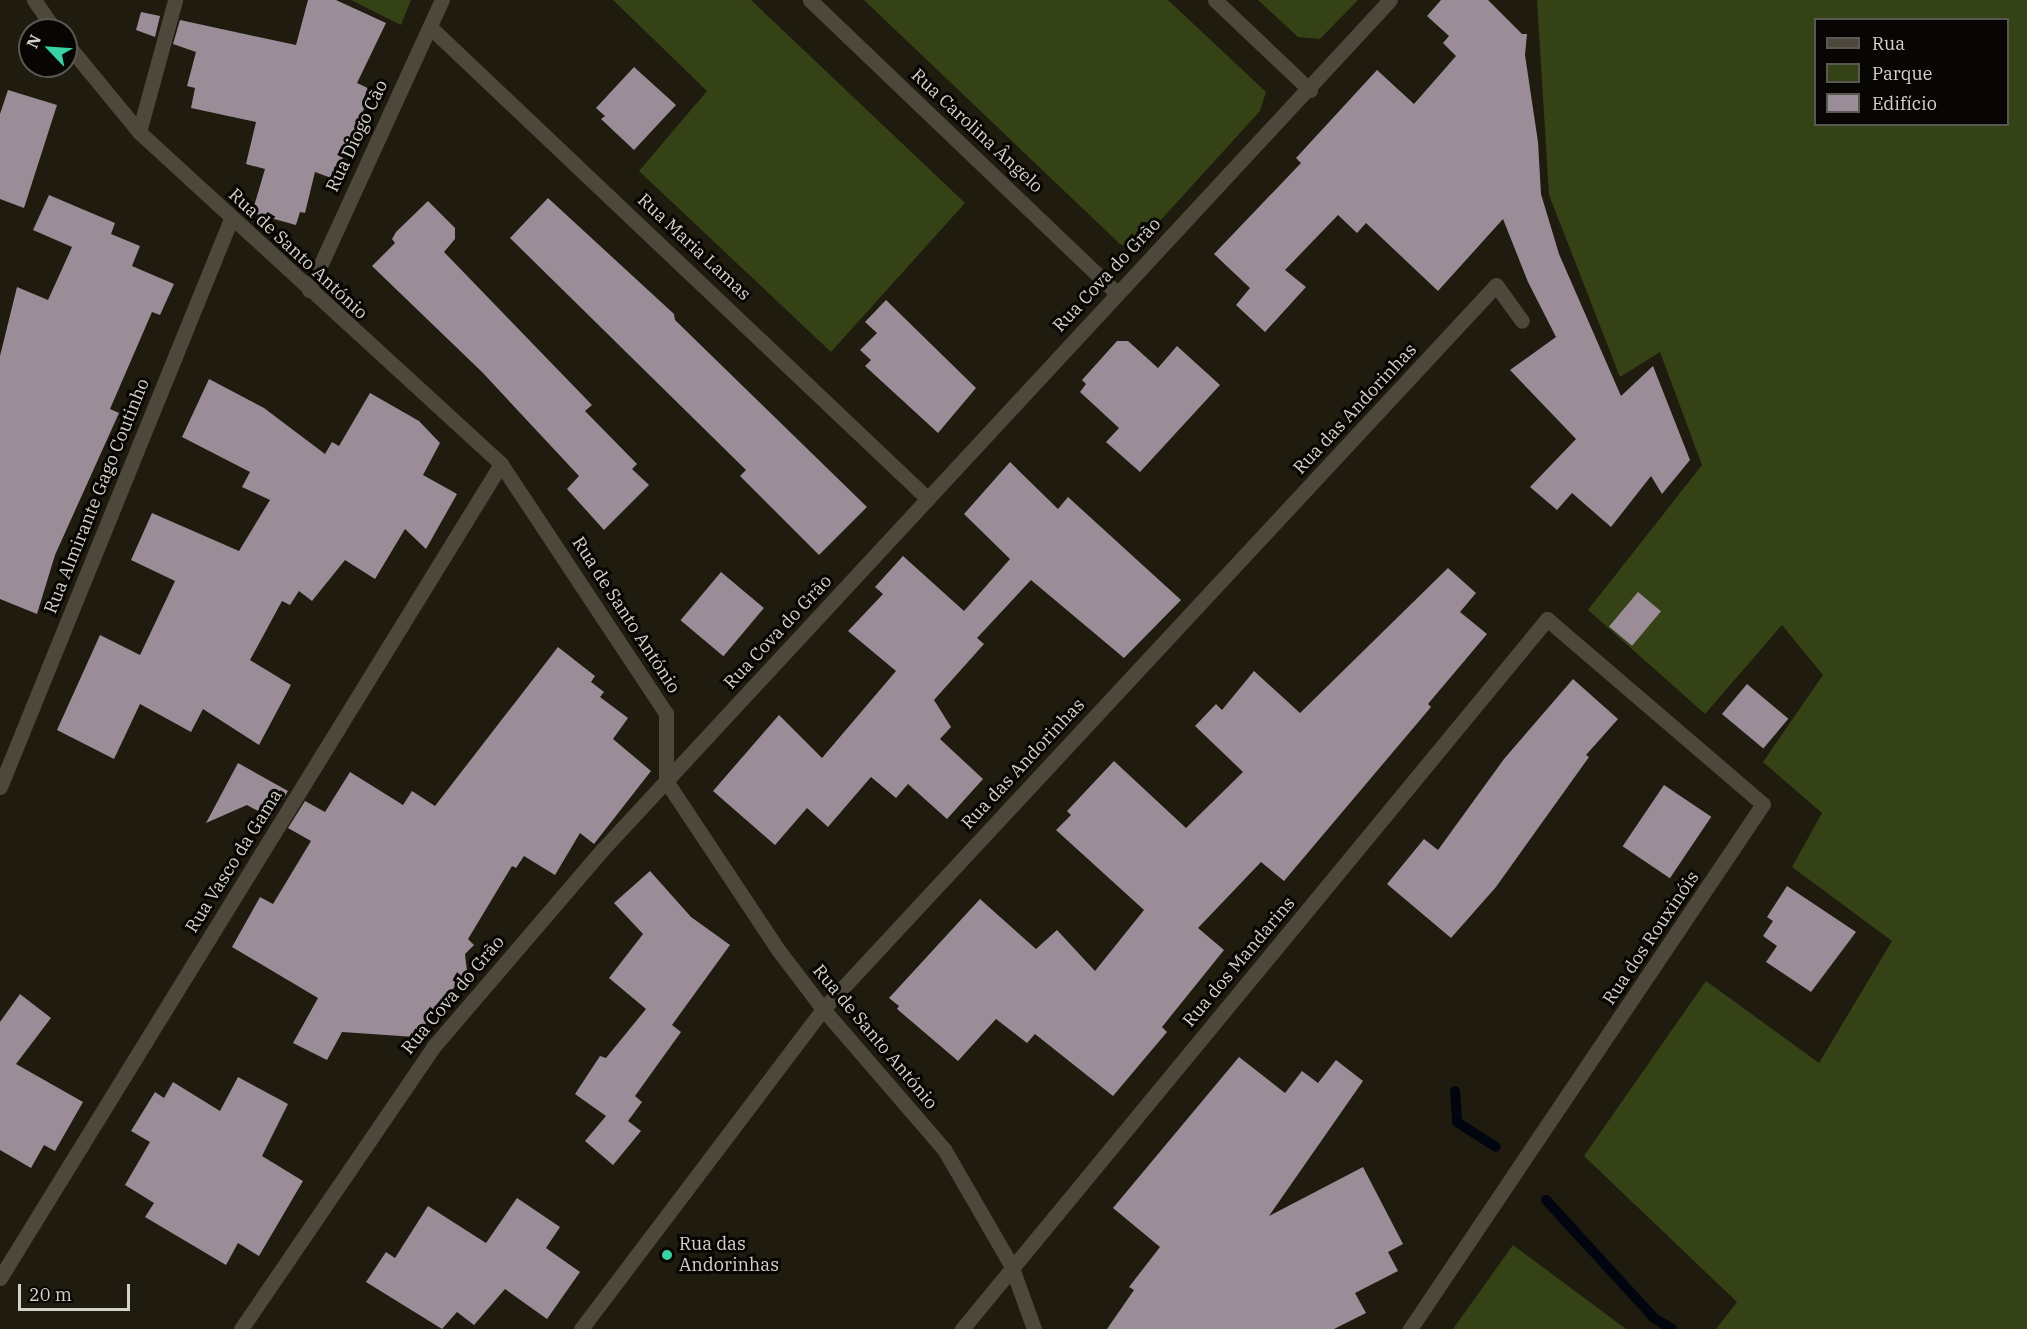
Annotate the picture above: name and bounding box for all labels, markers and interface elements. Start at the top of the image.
north arrow [18,18,78,78]
legend [1814,18,2009,126]
text: N [22,31,45,51]
text: Rua [1872,32,1905,55]
text: Parque [1872,62,1932,85]
street label: Rua Carolina Ângelo [907,64,1047,198]
street label: Rua Diogo Cão [322,77,392,195]
text: Edifício [1872,92,1937,115]
street label: Rua de Santo António [224,184,372,324]
street label: Rua Maria Lamas [633,189,755,305]
street label: Rua Cova do Grão [1049,213,1165,337]
street label: Rua das Andorinhas [1289,339,1421,479]
street label: Rua Almirante Gago Coutinho [40,375,154,617]
street label: Rua de Santo António [567,533,685,697]
street label: Rua Cova do Grão [720,570,836,694]
street label: Rua das Andorinhas [957,694,1089,834]
street label: Rua Vasco da Gama [181,785,287,937]
street label: Rua dos Rouxinóis [1598,867,1704,1009]
street label: Rua dos Mandarins [1178,893,1300,1031]
street label: Rua Cova do Grão [397,931,509,1059]
street label: Rua de Santo António [808,960,942,1114]
place label: Rua das Andorinhas [679,1234,779,1276]
marker: Rua das Andorinhas [660,1248,674,1262]
scale bar [21,1272,134,1310]
text: 20 m [29,1283,72,1306]

